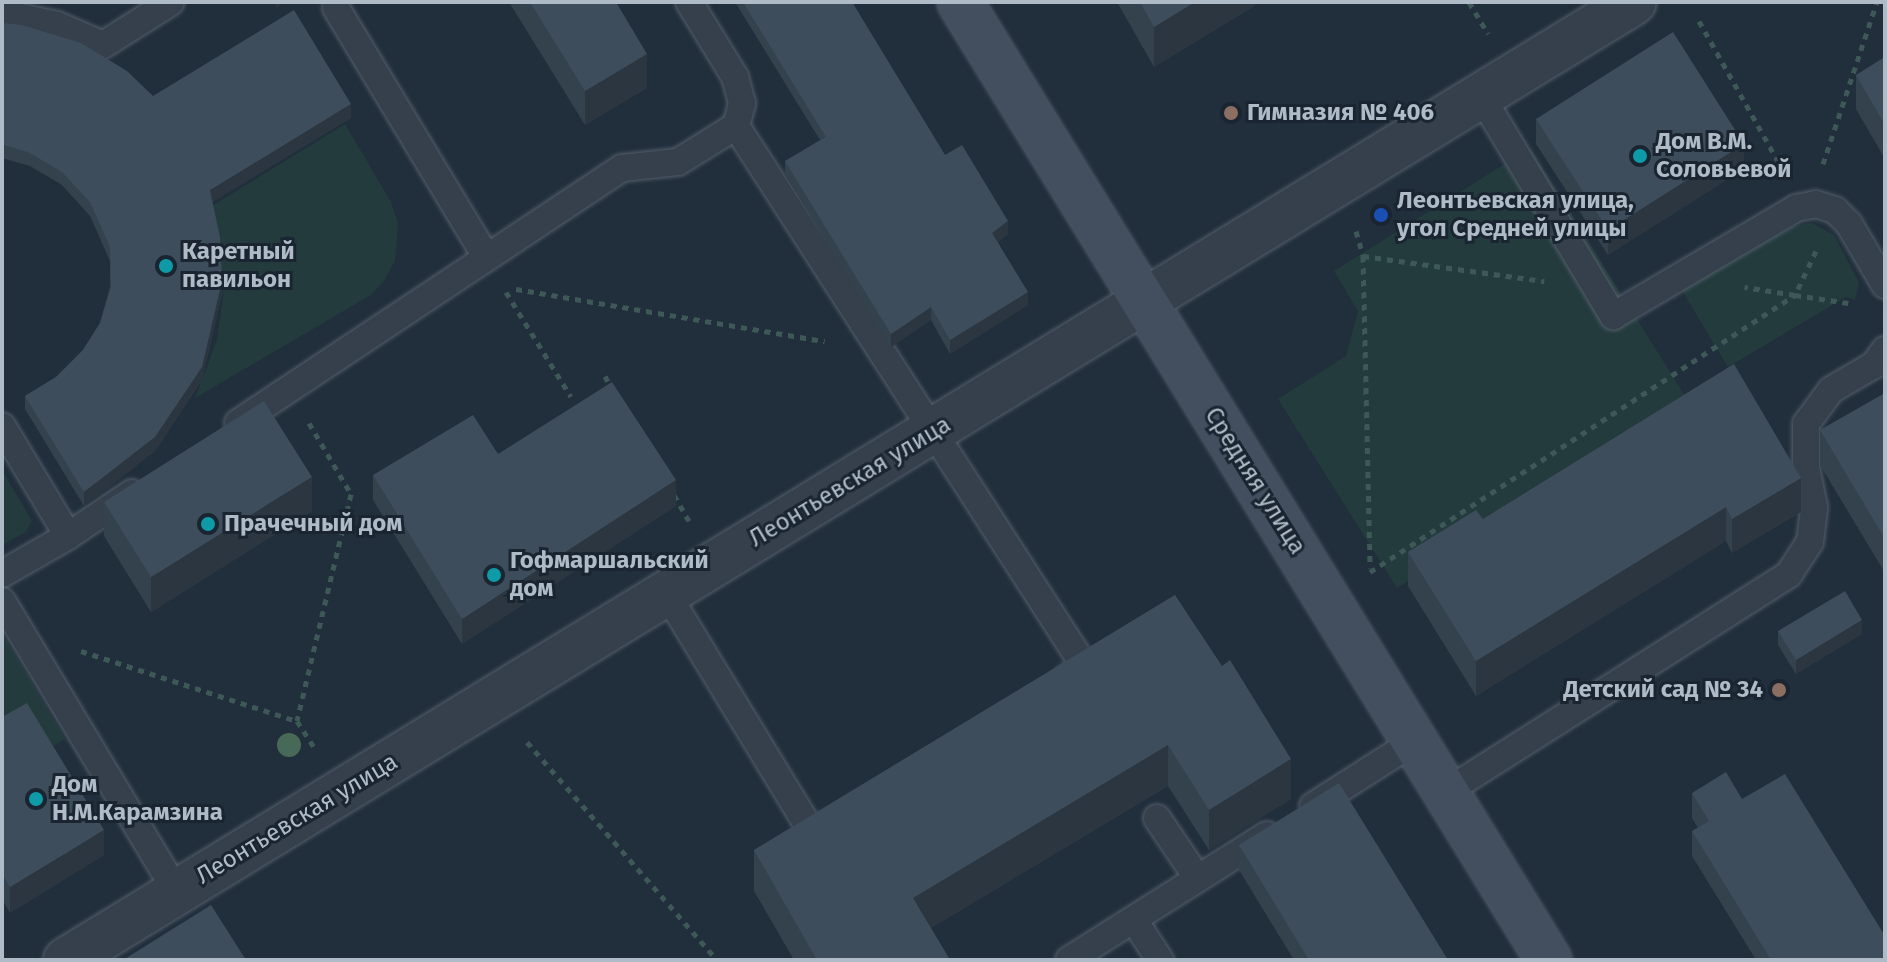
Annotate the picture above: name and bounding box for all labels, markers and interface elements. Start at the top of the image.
place label: Гимназия № 406 [1247,99,1434,127]
marker: Гимназия № 406 [1222,104,1240,122]
place label: Дом В.М. Соловьевой [1656,128,1791,184]
marker: Дом В.М. Соловьевой [1631,147,1649,165]
place label: Леонтьевская улица, угол Средней улицы [1397,187,1634,243]
marker: Леонтьевская улица, угол Средней улицы [1372,206,1390,224]
place label: Каретный павильон [182,238,295,294]
marker: Каретный павильон [157,257,175,275]
street label: Средняя улица [1198,402,1312,560]
street label: Леонтьевская улица [744,410,956,554]
place label: Прачечный дом [224,510,402,538]
marker: Прачечный дом [199,515,217,533]
place label: Гофмаршальский дом [510,547,709,603]
marker: Гофмаршальский дом [485,566,503,584]
place label: Детский сад № 34 [1564,676,1763,704]
marker: Детский сад № 34 [1770,681,1788,699]
street label: Леонтьевская улица [191,747,403,891]
place label: Дом Н.М.Карамзина [52,771,223,827]
marker: Дом Н.М.Карамзина [27,790,45,808]

